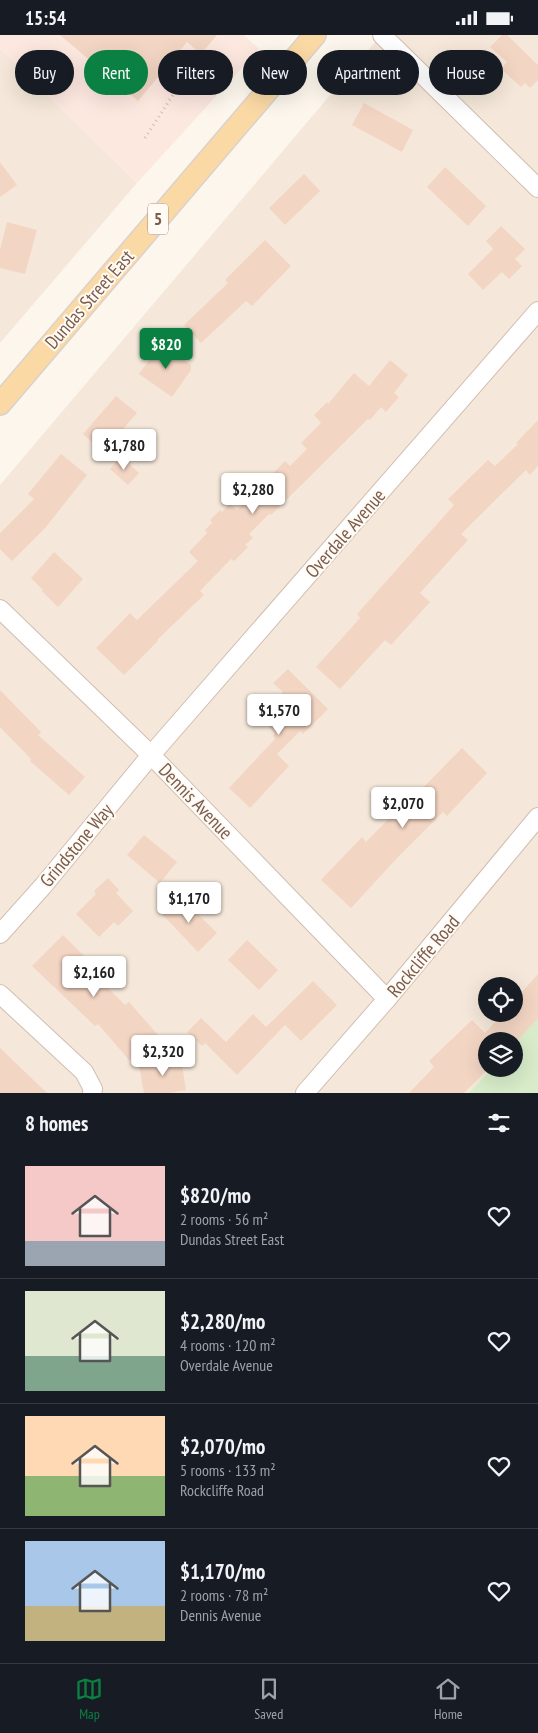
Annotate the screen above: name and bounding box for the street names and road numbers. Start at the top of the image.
road number: 5 [148,203,168,235]
street label: Dundas Street East [39,244,139,354]
street label: Overdale Avenue [300,483,390,582]
street label: Dennis Avenue [154,758,238,844]
street label: Grindstone Way [34,798,118,892]
street label: Rockcliffe Road [382,910,464,1002]

